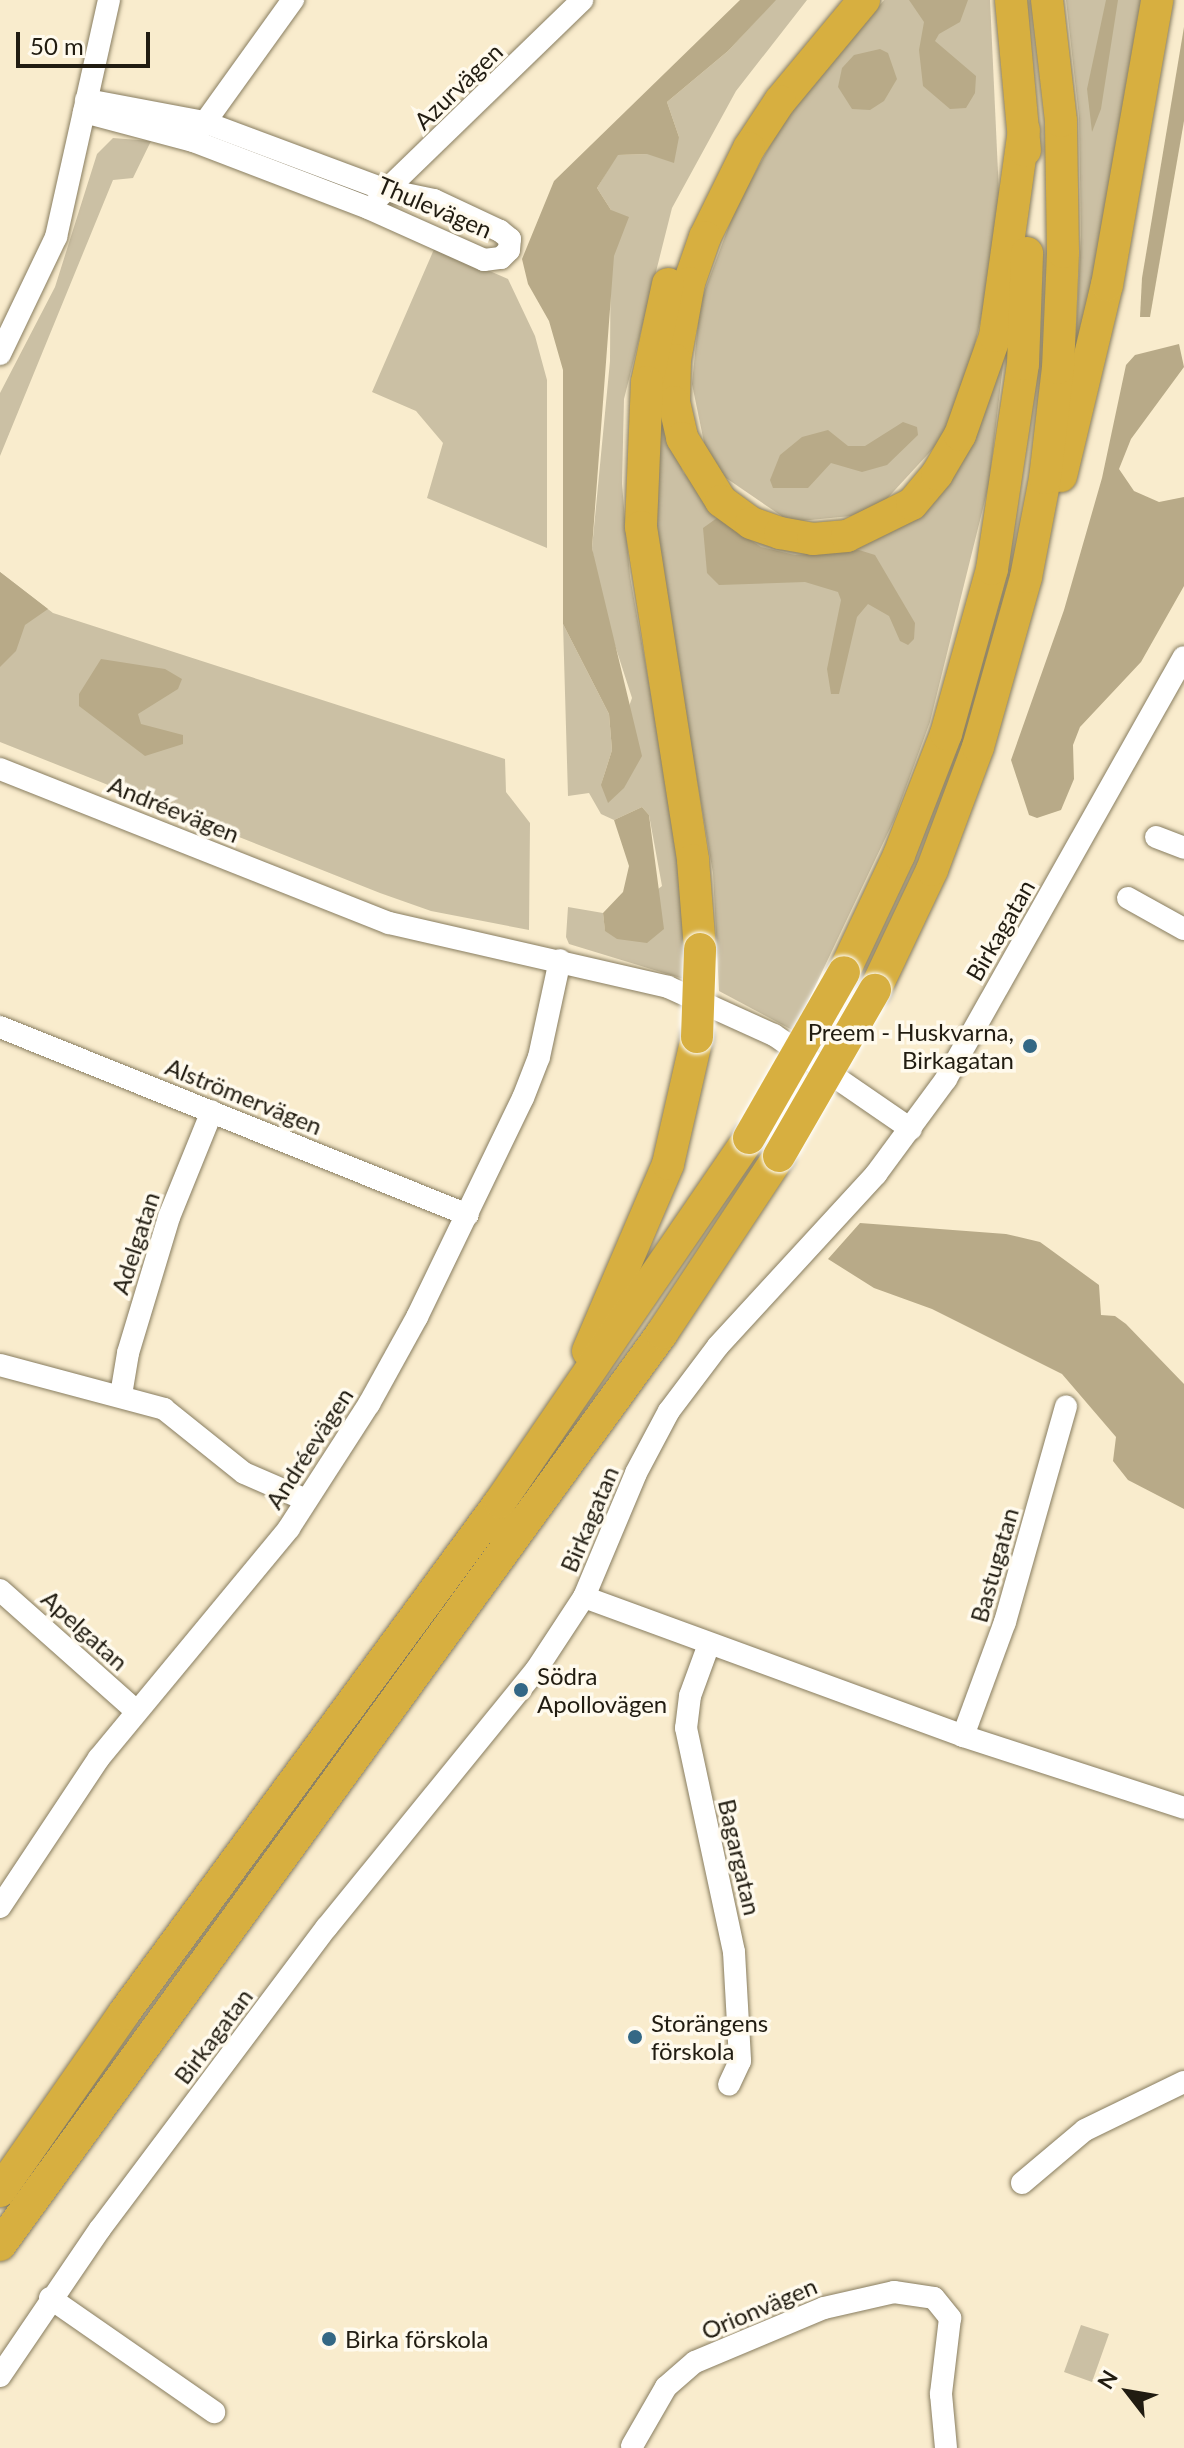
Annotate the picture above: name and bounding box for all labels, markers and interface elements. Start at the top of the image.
scale bar [20,16,154,66]
text: 50 m [30,31,84,60]
street label: Azurvägen [408,37,508,135]
street label: Thulevägen [374,170,496,244]
street label: Andréevägen [104,770,244,848]
street label: Birkagatan [960,874,1040,986]
place label: Preem - Huskvarna, Birkagatan [808,1018,1014,1074]
marker: Preem - Huskvarna, Birkagatan [1021,1037,1039,1055]
street label: Alströmervägen [162,1052,326,1140]
street label: Adelgatan [105,1188,165,1298]
street label: Andréevägen [259,1382,359,1514]
street label: Birkagatan [554,1462,624,1576]
street label: Bastugatan [964,1504,1024,1626]
street label: Apelgatan [36,1584,134,1676]
place label: Södra Apollovägen [537,1662,667,1718]
marker: Södra Apollovägen [512,1681,530,1699]
street label: Bagargatan [713,1796,767,1918]
street label: Birkagatan [168,1983,258,2089]
place label: Storängens förskola [651,2009,768,2065]
marker: Storängens förskola [626,2028,644,2046]
street label: Orionvägen [697,2271,821,2345]
place label: Birka förskola [345,2325,488,2353]
marker: Birka förskola [320,2330,338,2348]
north arrow [1088,2352,1168,2432]
text: N [1091,2365,1123,2394]

